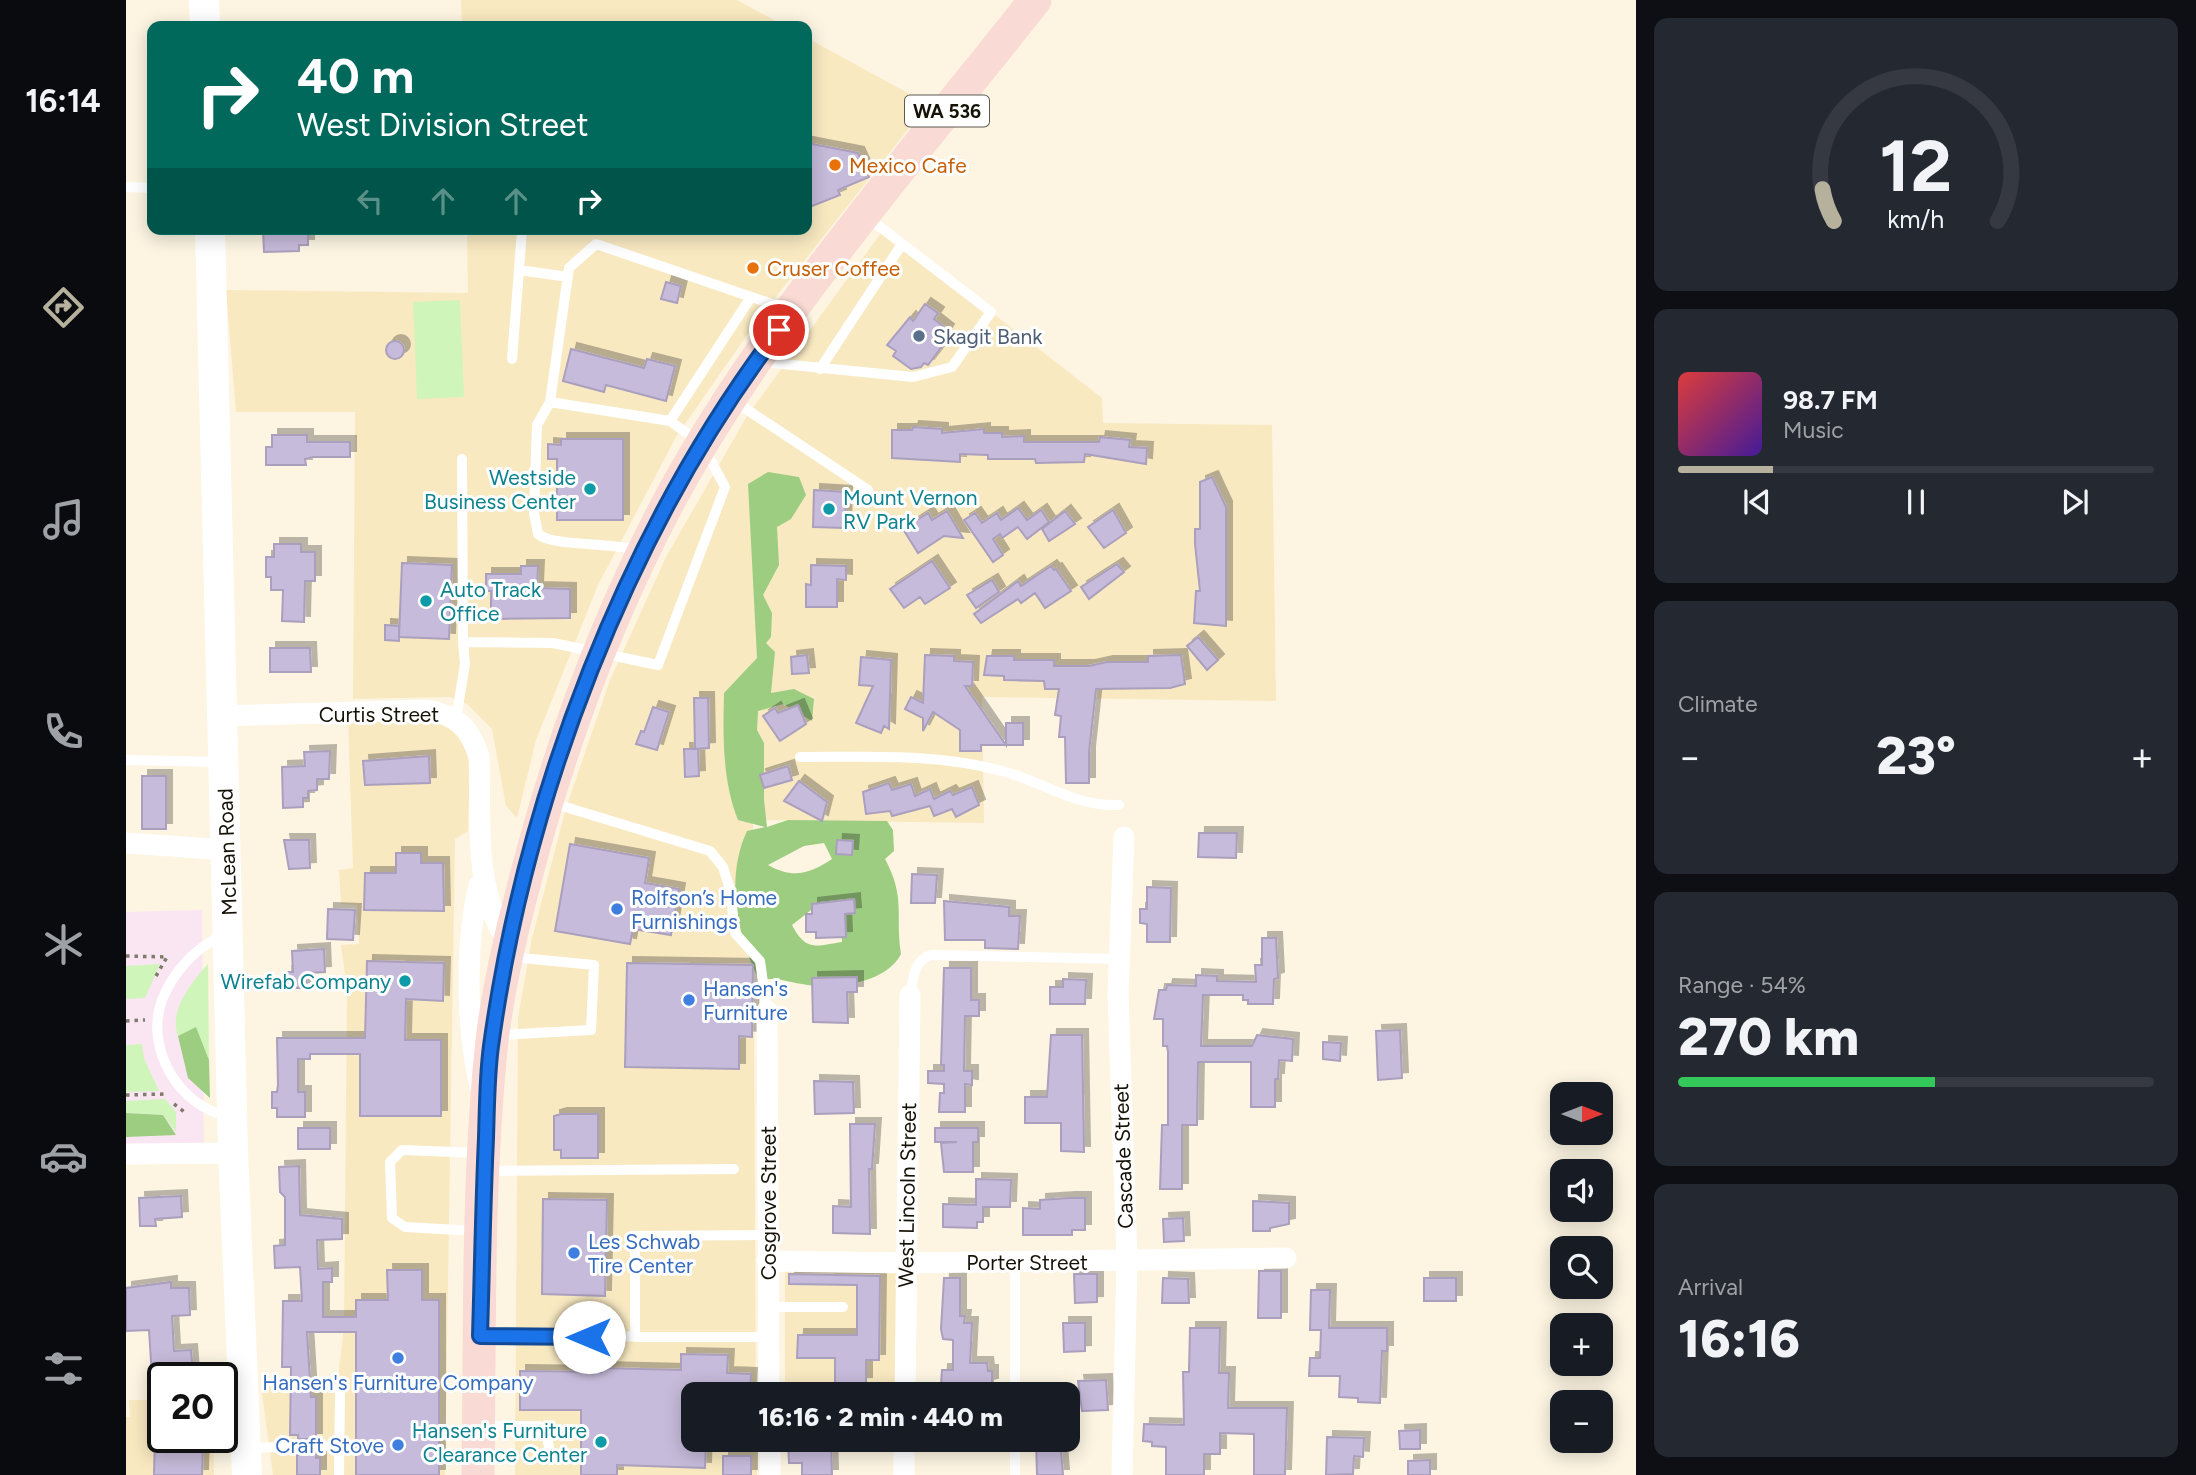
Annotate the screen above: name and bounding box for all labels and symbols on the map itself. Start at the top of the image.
road number: WA 536 [905,96,989,127]
place label: Mexico Cafe [849,153,967,178]
marker: Mexico Cafe [827,157,843,173]
place label: Cruser Coffee [767,256,900,281]
marker: Cruser Coffee [745,260,761,276]
pin [749,300,809,360]
place label: Skagit Bank [933,324,1043,349]
marker: Skagit Bank [911,328,927,344]
place label: Westside Business Center [424,465,576,514]
marker: Westside Business Center [582,481,598,497]
place label: Mount Vernon RV Park [843,485,977,534]
marker: Mount Vernon RV Park [821,501,837,517]
place label: Auto Track Office [440,577,542,626]
marker: Auto Track Office [418,593,434,609]
street label: Curtis Street [319,702,439,727]
street label: McLean Road [212,788,242,916]
place label: Rolfson’s Home Furnishings [631,885,777,934]
marker: Rolfson’s Home Furnishings [609,901,625,917]
place label: Wirefab Company [221,969,391,994]
marker: Wirefab Company [397,973,413,989]
place label: Hansen's Furniture [703,976,788,1025]
marker: Hansen's Furniture [681,992,697,1008]
north arrow [1550,1082,1614,1144]
street label: Cascade Street [1108,1083,1138,1229]
street label: West Lincoln Street [893,1102,921,1288]
street label: Cosgrove Street [756,1126,781,1280]
place label: Les Schwab Tire Center [588,1229,700,1278]
marker: Les Schwab Tire Center [566,1245,582,1261]
street label: Porter Street [966,1250,1088,1275]
position arrow [552,1300,626,1374]
marker: Hansen's Furniture Company [390,1350,406,1366]
speed limit sign: 20 [147,1362,238,1453]
place label: Hansen's Furniture Company [262,1370,534,1395]
place label: Hansen's Furniture Clearance Center [412,1418,587,1467]
place label: Craft Stove [275,1433,384,1458]
marker: Hansen's Furniture Clearance Center [593,1434,609,1450]
marker: Craft Stove [390,1437,406,1453]

